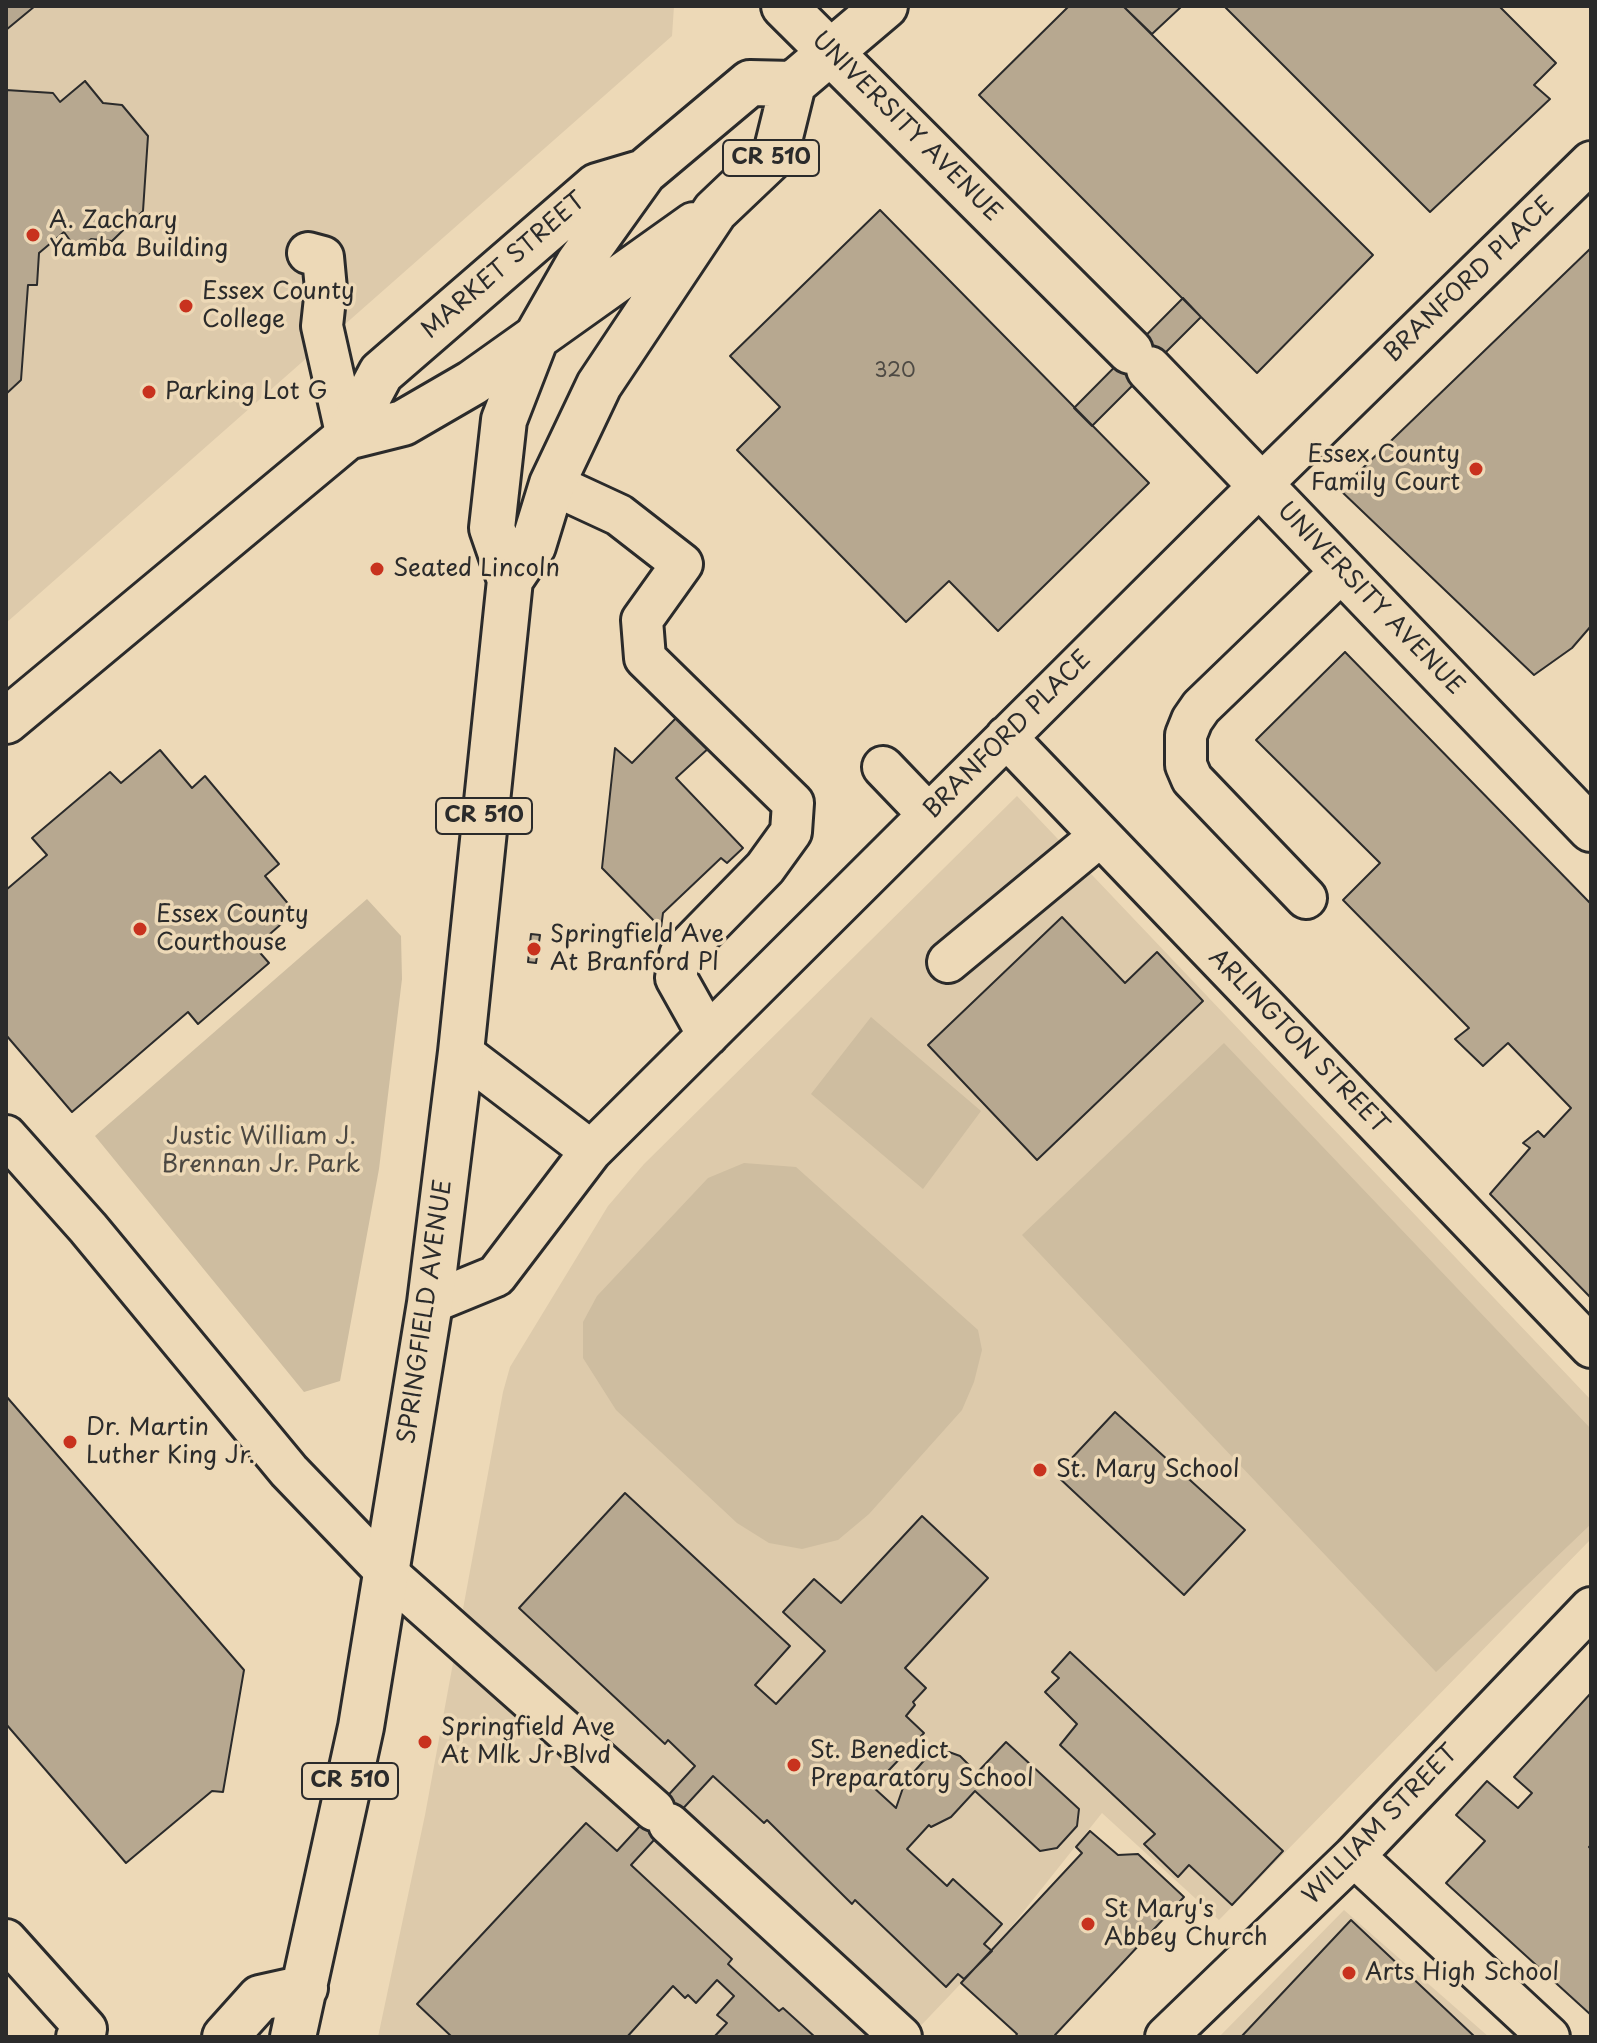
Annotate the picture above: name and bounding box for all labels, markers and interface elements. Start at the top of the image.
street label: UNIVERSITY AVENUE [805,26,1007,228]
road number: CR 510 [723,140,819,176]
street label: MARKET STREET [416,187,592,345]
street label: BRANFORD PLACE [1379,191,1561,369]
place label: A. Zachary Yamba Building [49,207,228,263]
marker: A. Zachary Yamba Building [24,226,42,244]
place label: Essex County College [202,278,355,334]
marker: Essex County College [177,297,195,315]
house number: 320 [874,359,916,383]
place label: Parking Lot G [165,378,328,406]
marker: Parking Lot G [140,383,158,401]
place label: Essex County Family Court [1307,441,1460,497]
marker: Essex County Family Court [1467,460,1485,478]
street label: UNIVERSITY AVENUE [1271,497,1469,701]
place label: Seated Lincoln [393,555,560,583]
marker: Seated Lincoln [368,560,386,578]
street label: BRANFORD PLACE [918,645,1098,825]
road number: CR 510 [436,798,532,834]
place label: Essex County Courthouse [156,901,309,957]
marker: Essex County Courthouse [131,920,149,938]
place label: Springfield Ave At Branford Pl [550,921,724,977]
marker: Springfield Ave At Branford Pl [525,940,543,958]
street label: ARLINGTON STREET [1202,944,1394,1140]
park label: Justic William J. Brennan Jr. Park [162,1123,360,1179]
street label: SPRINGFIELD AVENUE [393,1178,459,1446]
place label: Dr. Martin Luther King Jr. [86,1414,255,1470]
marker: Dr. Martin Luther King Jr. [61,1433,79,1451]
place label: St. Mary School [1056,1456,1240,1484]
marker: St. Mary School [1031,1461,1049,1479]
place label: Springfield Ave At Mlk Jr Blvd [441,1714,615,1770]
marker: Springfield Ave At Mlk Jr Blvd [416,1733,434,1751]
place label: St. Benedict Preparatory School [810,1737,1034,1793]
street label: WILLIAM STREET [1298,1739,1464,1911]
marker: St. Benedict Preparatory School [785,1756,803,1774]
road number: CR 510 [302,1763,398,1799]
place label: St Mary's Abbey Church [1104,1896,1268,1952]
marker: St Mary's Abbey Church [1079,1915,1097,1933]
place label: Arts High School [1365,1959,1559,1987]
marker: Arts High School [1340,1964,1358,1982]

